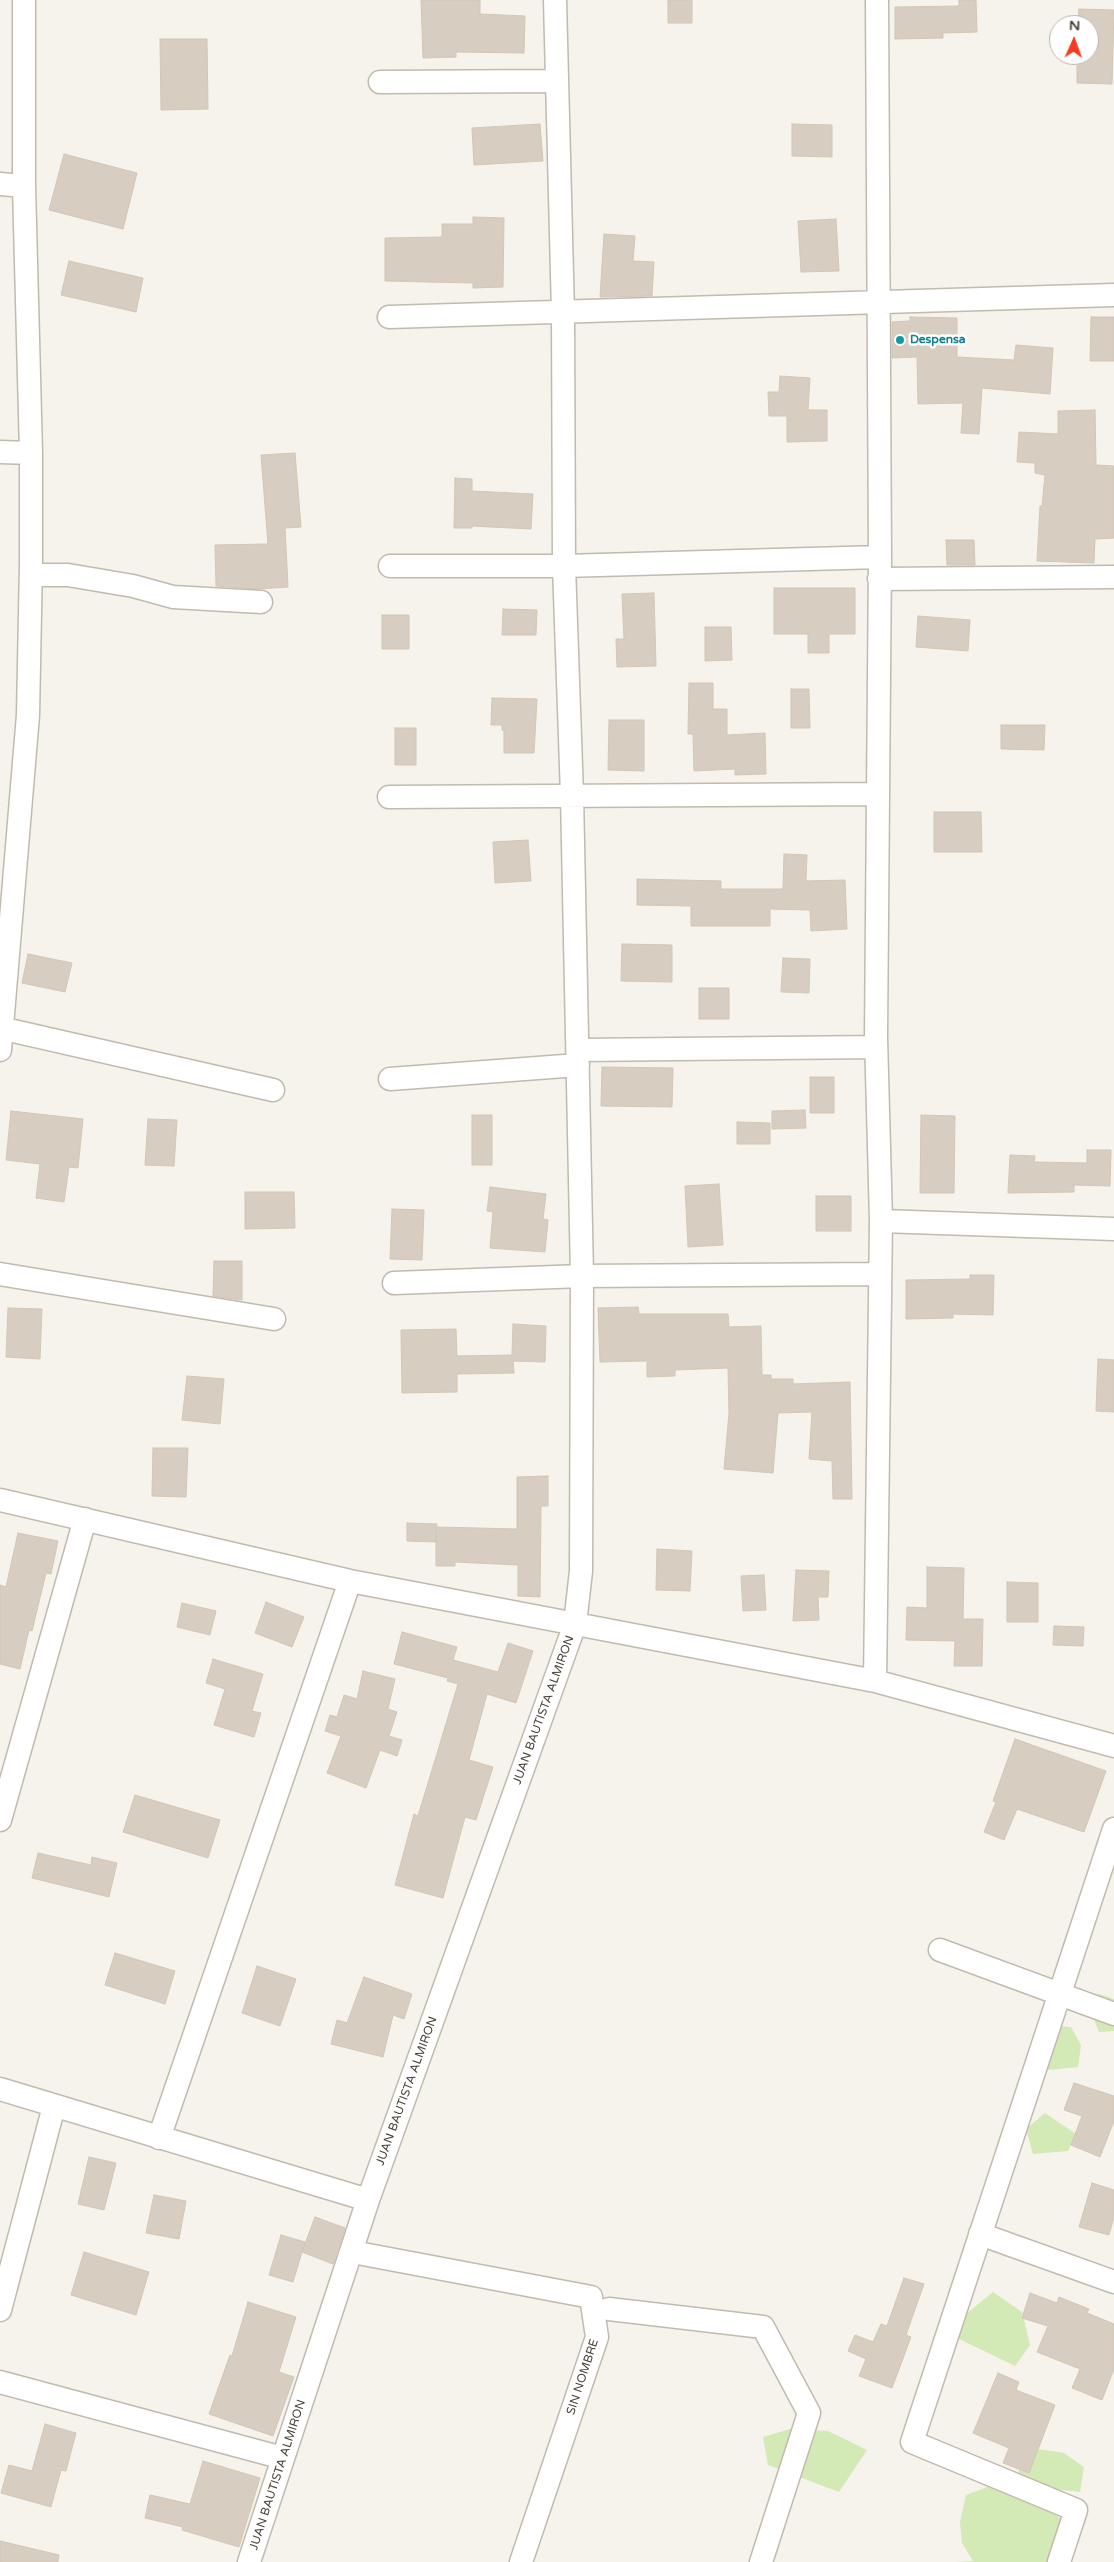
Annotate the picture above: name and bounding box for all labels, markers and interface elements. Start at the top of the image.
north arrow [1049,15,1099,65]
text: N [1069,17,1080,34]
place label: Despensa [910,333,966,347]
marker: Despensa [894,334,906,346]
street label: JUAN BAUTISTA ALMIRON [510,1634,578,1786]
street label: JUAN BAUTISTA ALMIRON [373,2015,441,2167]
street label: SIN NOMBRE [564,2337,602,2417]
street label: JUAN BAUTISTA ALMIRON [247,2398,309,2552]

